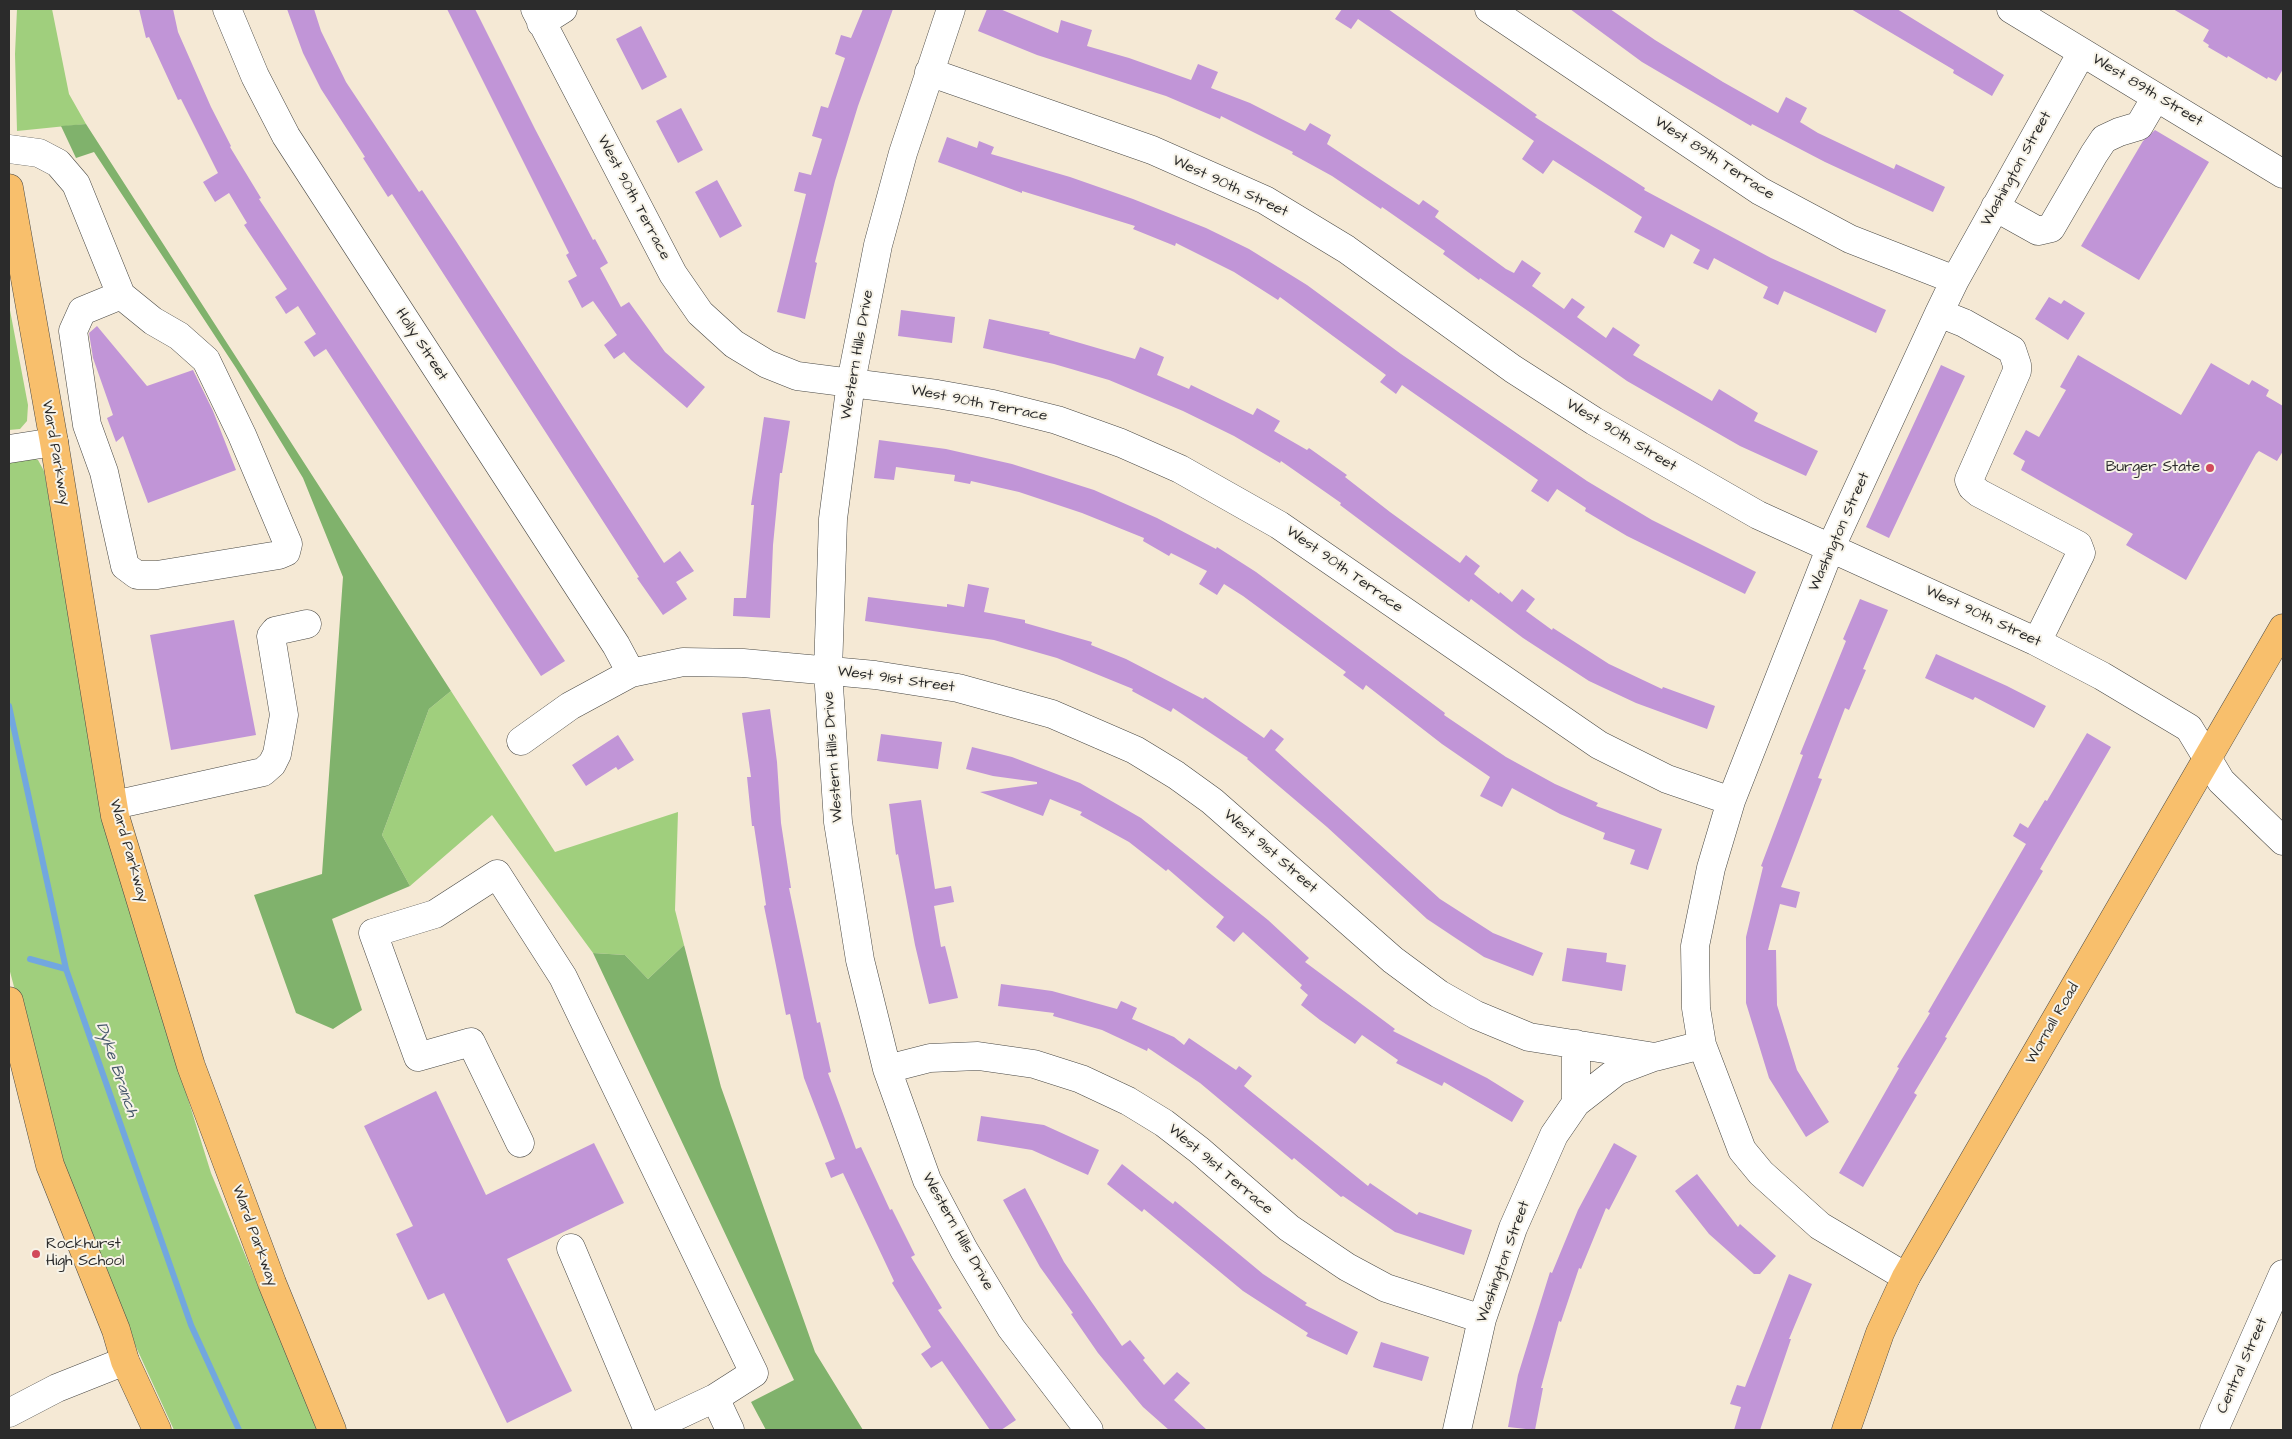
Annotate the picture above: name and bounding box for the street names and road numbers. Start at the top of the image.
street label: West 89th Street [2088,51,2206,131]
street label: Washington Street [1978,108,2056,230]
street label: West 89th Terrace [1651,114,1777,204]
street label: West 90th Terrace [593,133,673,263]
street label: West 90th Street [1169,152,1291,222]
street label: Western Hills Drive [838,289,878,421]
street label: Holly Street [391,305,451,385]
street label: West 90th Terrace [909,382,1049,426]
street label: West 90th Street [1563,396,1679,476]
street label: Ward Parkway [37,399,73,507]
street label: Washington Street [1806,470,1874,594]
street label: West 90th Terrace [1282,523,1406,617]
street label: West 90th Street [1922,582,2044,652]
street label: West 91st Street [836,663,956,697]
street label: Western Hills Drive [820,691,848,823]
street label: Ward Parkway [105,797,151,905]
street label: West 91st Street [1220,806,1320,898]
street label: Wornall Road [2022,980,2084,1068]
street label: West 91st Terrace [1164,1121,1276,1219]
street label: Western Hills Drive [917,1170,997,1294]
street label: Ward Parkway [227,1183,281,1289]
street label: Washington Street [1474,1199,1534,1325]
street label: Central Street [2214,1315,2272,1417]

